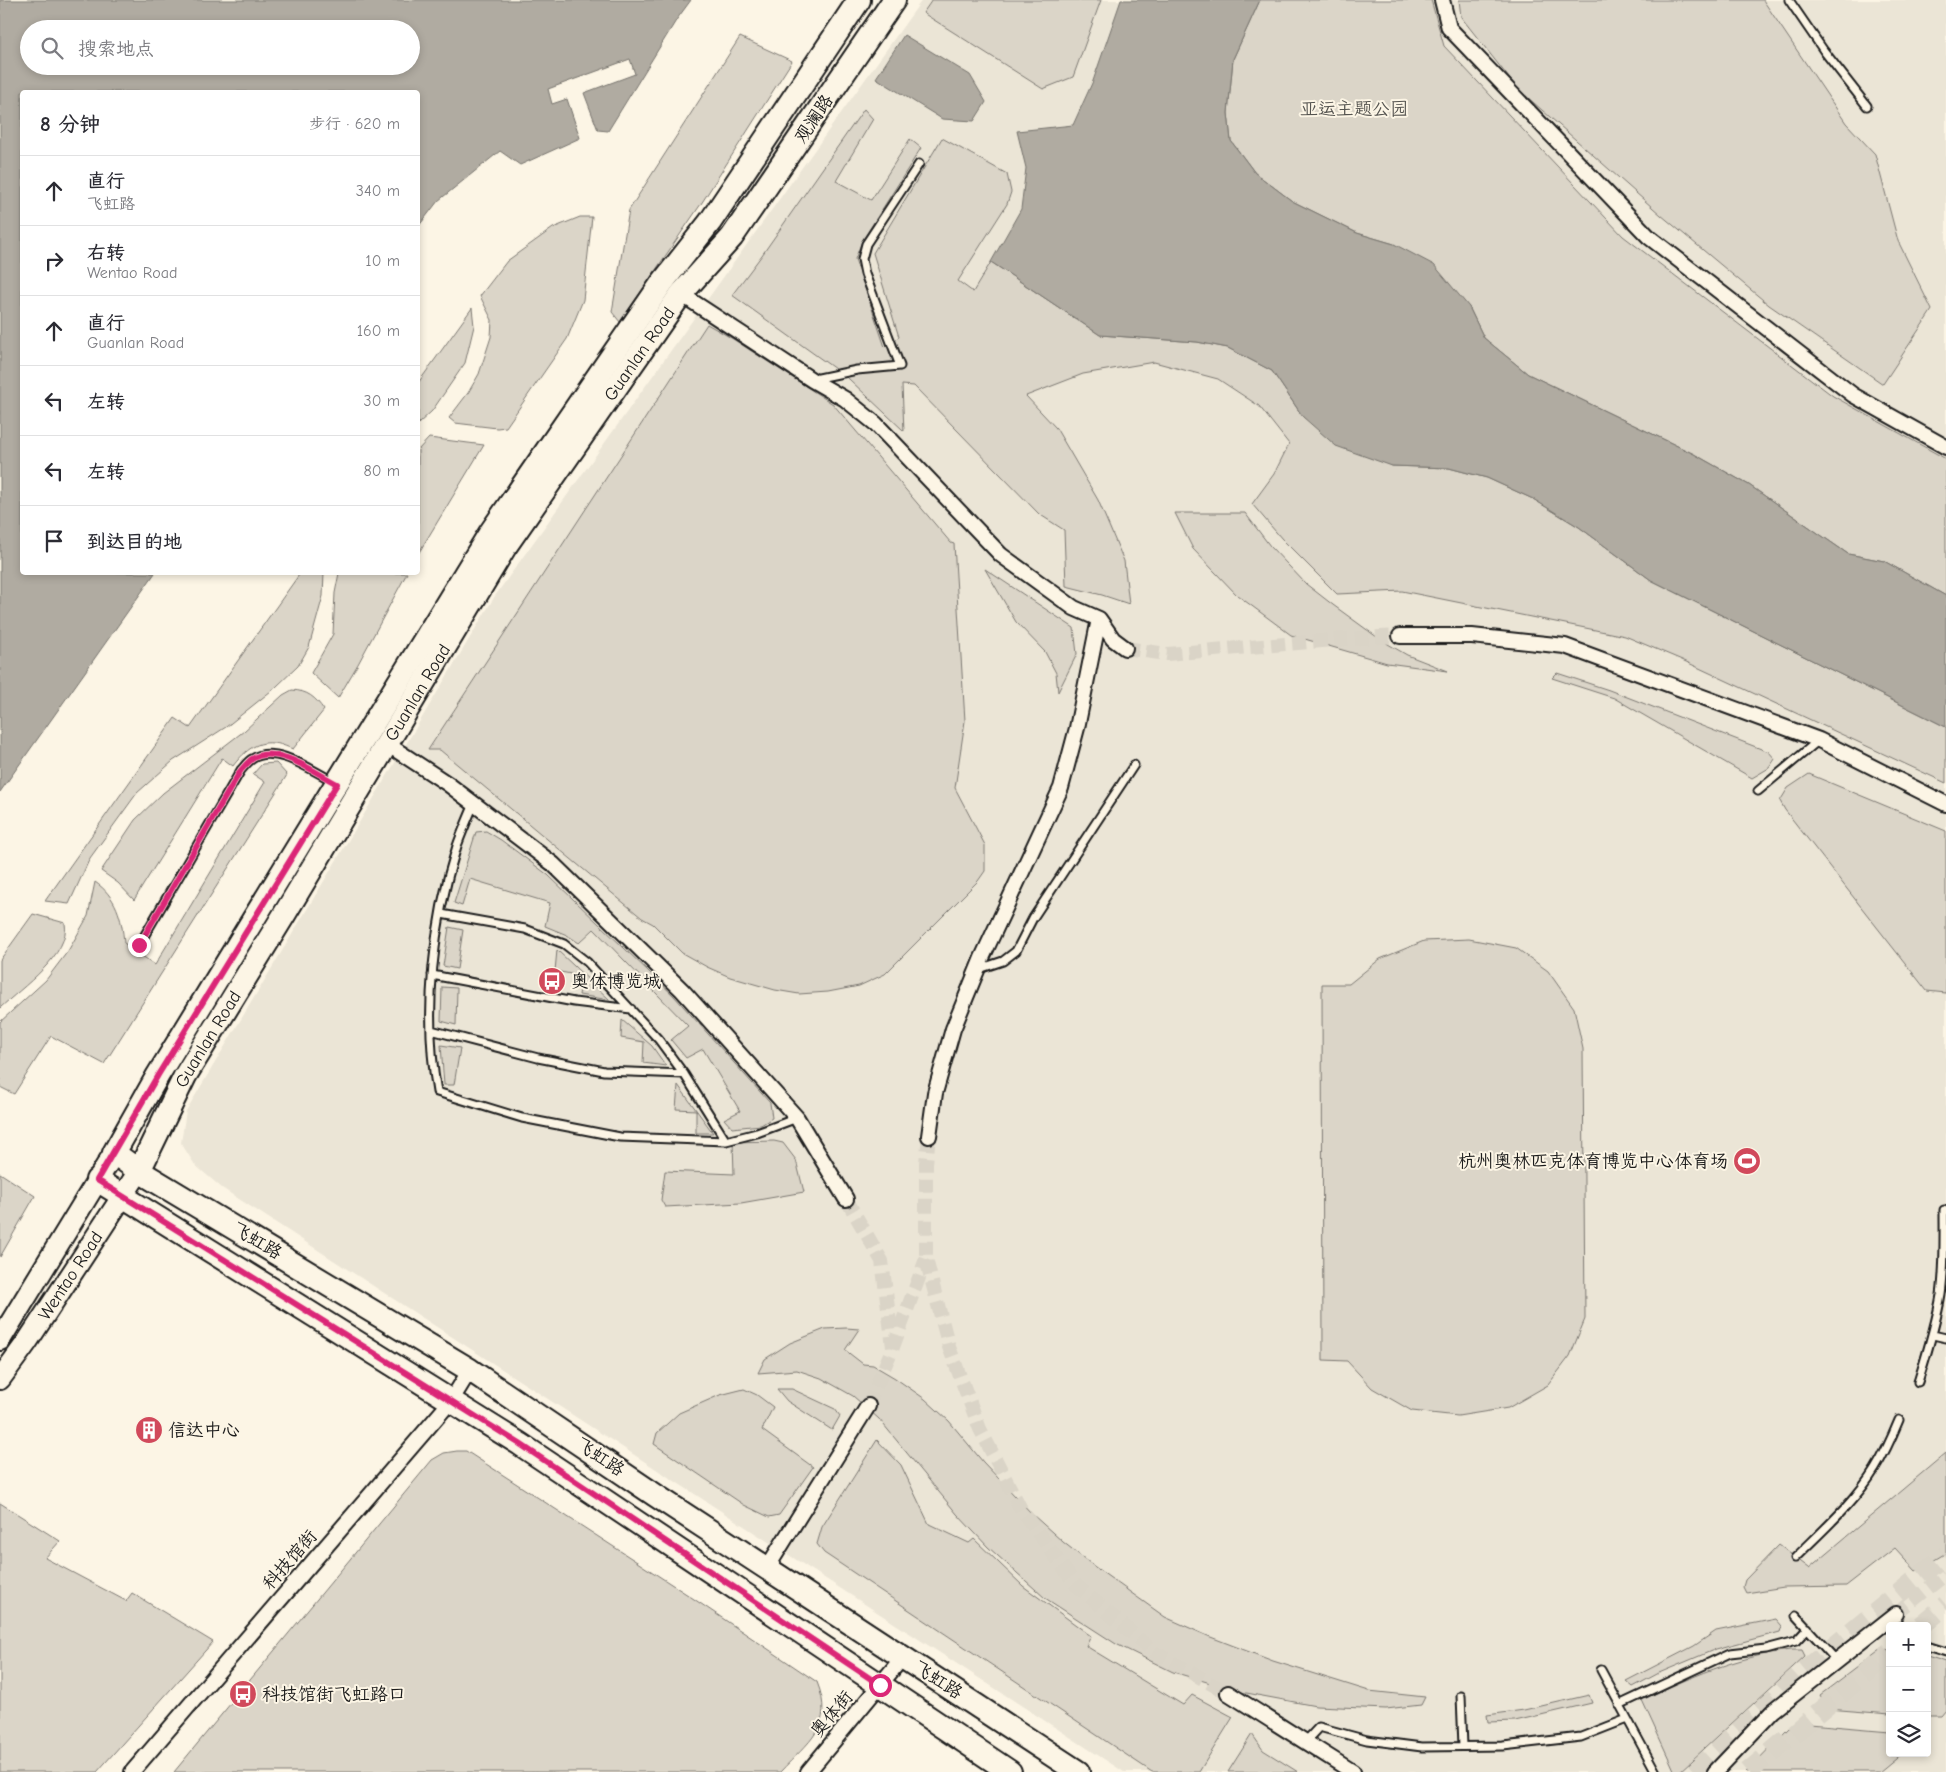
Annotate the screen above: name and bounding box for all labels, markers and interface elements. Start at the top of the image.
search box [20,20,420,75]
icon: search [38,34,66,62]
text: 搜索地点 [78,38,154,60]
street label: 观澜路 [790,91,838,147]
park label: 亚运主题公园 [1300,99,1408,120]
text: 8 分钟 [40,112,100,136]
text: 步行 · 620 m [309,115,400,133]
text: 直行 [87,170,125,192]
icon: ahead [40,177,68,205]
text: 340 m [356,182,400,200]
text: 飞虹路 [87,195,135,213]
text: 右转 [87,242,125,264]
icon: right [40,247,68,275]
text: 10 m [365,252,400,270]
text: Wentao Road [87,264,177,282]
street label: Guanlan Road [599,303,679,405]
text: 直行 [87,312,125,334]
icon: ahead [40,317,68,345]
text: 160 m [357,322,400,340]
text: Guanlan Road [87,334,184,352]
icon: left [40,387,68,415]
text: 左转 [87,391,125,413]
text: 30 m [364,392,400,410]
icon: left [40,457,68,485]
text: 左转 [87,461,125,483]
text: 80 m [363,462,400,480]
icon: arrive [40,527,68,555]
text: 到达目的地 [87,531,182,553]
street label: Guanlan Road [380,640,455,745]
route end [128,934,151,957]
bus stop icon: 奥体博览城 [537,966,567,996]
place label: 奥体博览城 [571,971,661,992]
street label: Guanlan Road [171,987,245,1091]
sports icon: 杭州奥林匹克体育博览中心体育场 [1732,1146,1762,1176]
place label: 杭州奥林匹克体育博览中心体育场 [1458,1151,1728,1172]
street label: 飞虹路 [228,1218,286,1264]
street label: Wentao Road [34,1227,107,1324]
building icon: 信达中心 [134,1415,164,1445]
place label: 信达中心 [168,1420,240,1441]
street label: 飞虹路 [572,1433,628,1481]
street label: 科技馆街 [258,1526,322,1594]
map controls [1886,1622,1931,1757]
button: + [1886,1622,1931,1667]
street label: 飞虹路 [910,1656,966,1704]
button: − [1886,1667,1931,1712]
route start [869,1674,892,1697]
bus stop icon: 科技馆街飞虹路口 [228,1679,258,1709]
place label: 科技馆街飞虹路口 [262,1684,406,1705]
street label: 奥体街 [807,1687,857,1741]
button: layers [1886,1712,1931,1757]

